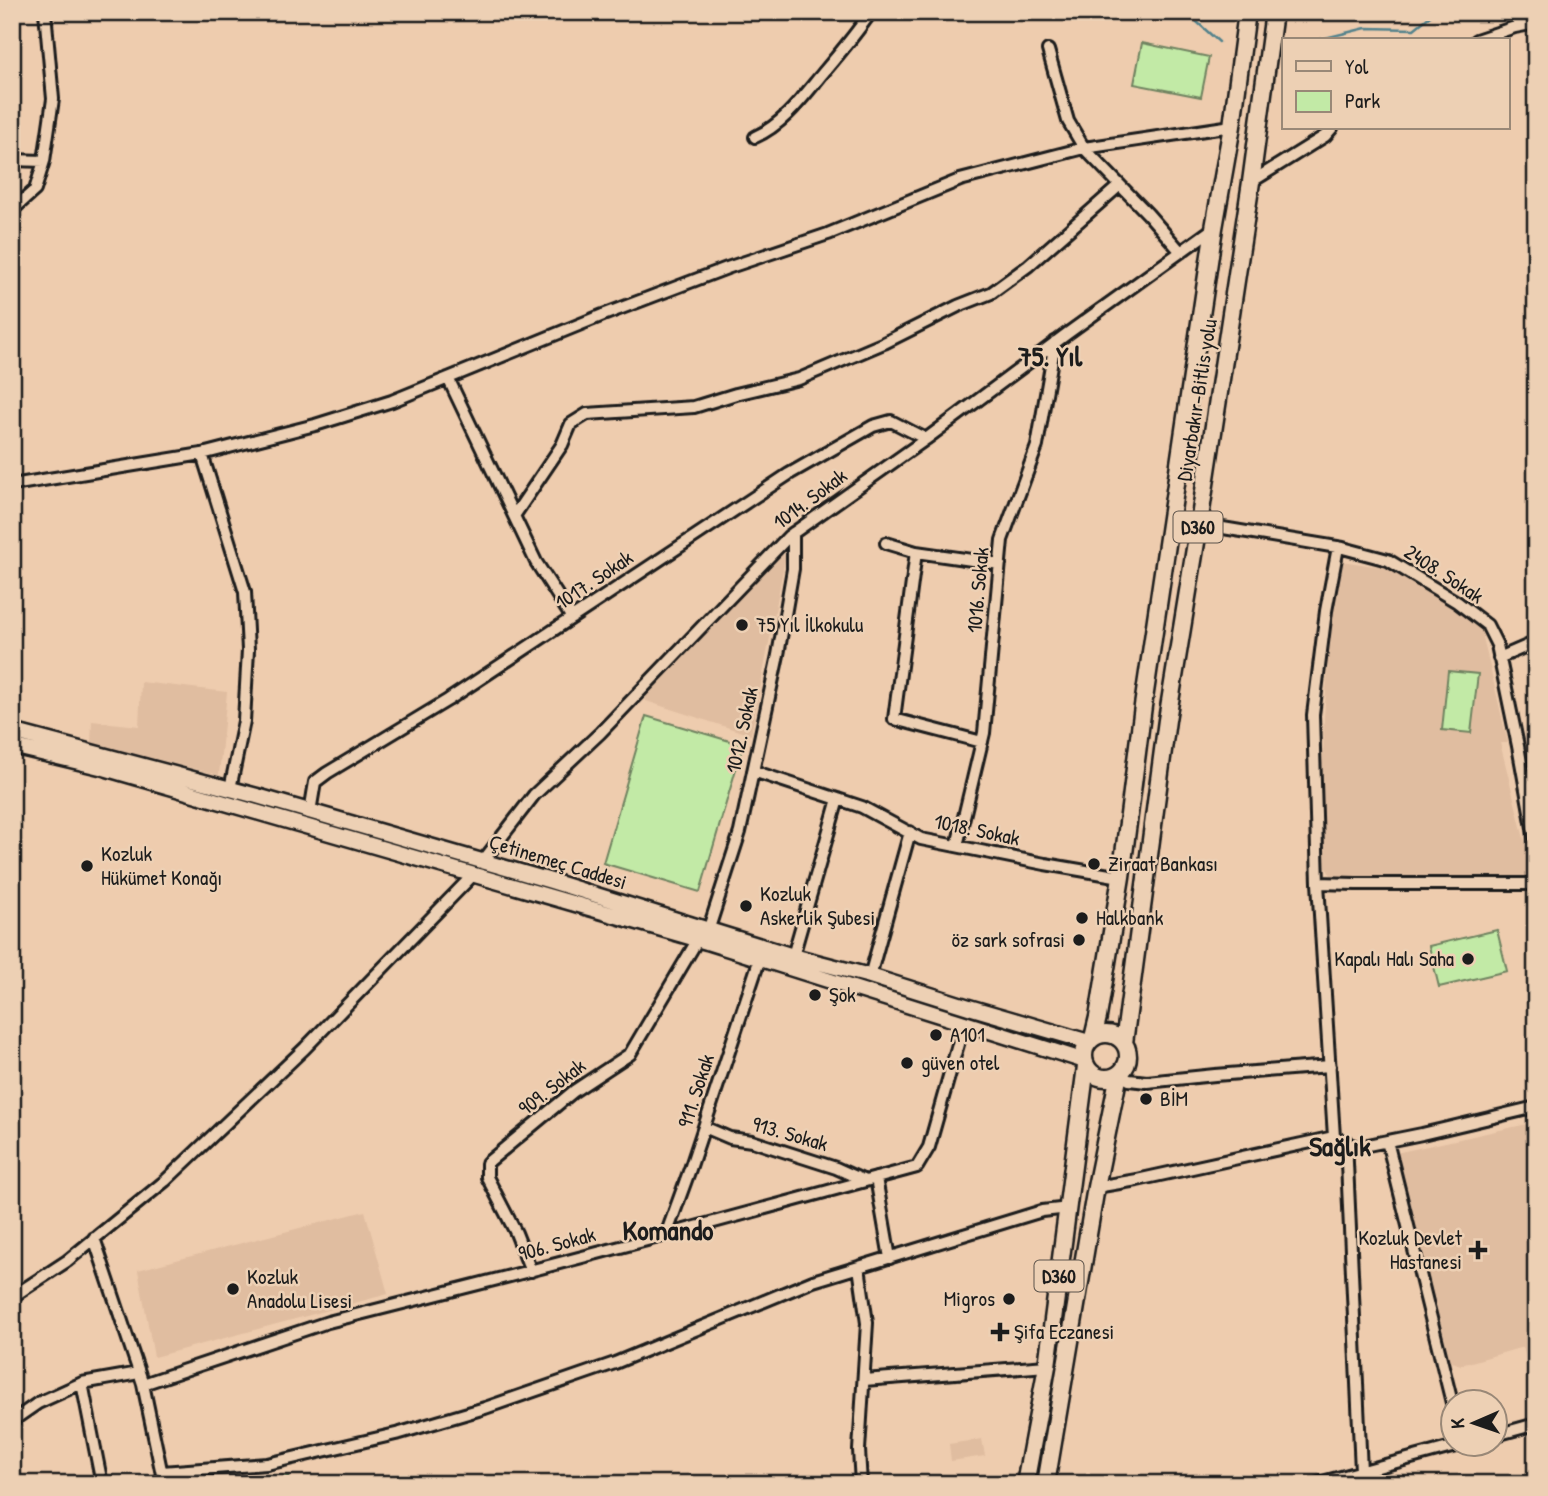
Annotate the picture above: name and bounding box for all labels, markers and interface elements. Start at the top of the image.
legend [1282,38,1510,130]
text: Yol [1345,52,1369,81]
text: Park [1345,86,1380,115]
street label: Diyarbakır-Bitlis yolu [1169,316,1224,483]
district label: 75. Yıl [1017,337,1083,375]
street label: 1014. Sokak [767,461,853,536]
road number: D360 [1174,512,1222,542]
street label: 2408. Sokak [1399,537,1490,610]
street label: 1017. Sokak [549,543,639,616]
street label: 1016. Sokak [959,546,996,634]
place label: 75 Yıl İlkokulu [756,610,864,639]
marker: 75 Yıl İlkokulu [734,617,750,633]
street label: 1012. Sokak [718,684,765,776]
street label: 1018. Sokak [932,806,1023,853]
street label: Çetinemeç Caddesi [486,827,631,896]
place label: Kozluk Hükümet Konağı [101,839,222,892]
place label: Ziraat Bankası [1108,849,1218,878]
marker: Ziraat Bankası [1086,856,1102,872]
marker: Kozluk Hükümet Konağı [79,858,95,874]
place label: Kozluk Askerlik Şubesi [760,879,875,932]
marker: Kozluk Askerlik Şubesi [738,898,754,914]
place label: Halkbank [1096,903,1164,932]
marker: Halkbank [1074,910,1090,926]
place label: öz sark sofrasi [952,925,1065,954]
marker: öz sark sofrasi [1071,932,1087,948]
place label: Kapalı Halı Saha [1334,944,1454,973]
marker: Kapalı Halı Saha [1460,951,1476,967]
place label: Şok [829,980,856,1009]
marker: Şok [807,987,823,1003]
place label: A101 [950,1020,985,1049]
marker: A101 [928,1027,944,1043]
place label: güven otel [921,1048,1000,1077]
street label: 911. Sokak [670,1050,721,1131]
street label: 909. Sokak [512,1051,592,1122]
marker: güven otel [899,1055,915,1071]
place label: BİM [1160,1084,1188,1113]
marker: BİM [1138,1091,1154,1107]
street label: 913. Sokak [749,1109,832,1158]
district label: Sağlık [1309,1127,1371,1166]
district label: Komando [623,1211,714,1249]
street label: 906. Sokak [515,1219,599,1268]
place label: Kozluk Devlet Hastanesi [1358,1223,1463,1276]
marker: Kozluk Devlet Hastanesi [1468,1240,1488,1260]
road number: D360 [1034,1260,1084,1292]
place label: Kozluk Anadolu Lisesi [247,1262,352,1315]
marker: Kozluk Anadolu Lisesi [225,1281,241,1297]
place label: Migros [944,1284,995,1313]
marker: Migros [1001,1291,1017,1307]
place label: Şifa Eczanesi [1014,1317,1114,1346]
marker: Şifa Eczanesi [992,1324,1008,1340]
north arrow [1440,1388,1510,1458]
text: K [1444,1418,1470,1429]

